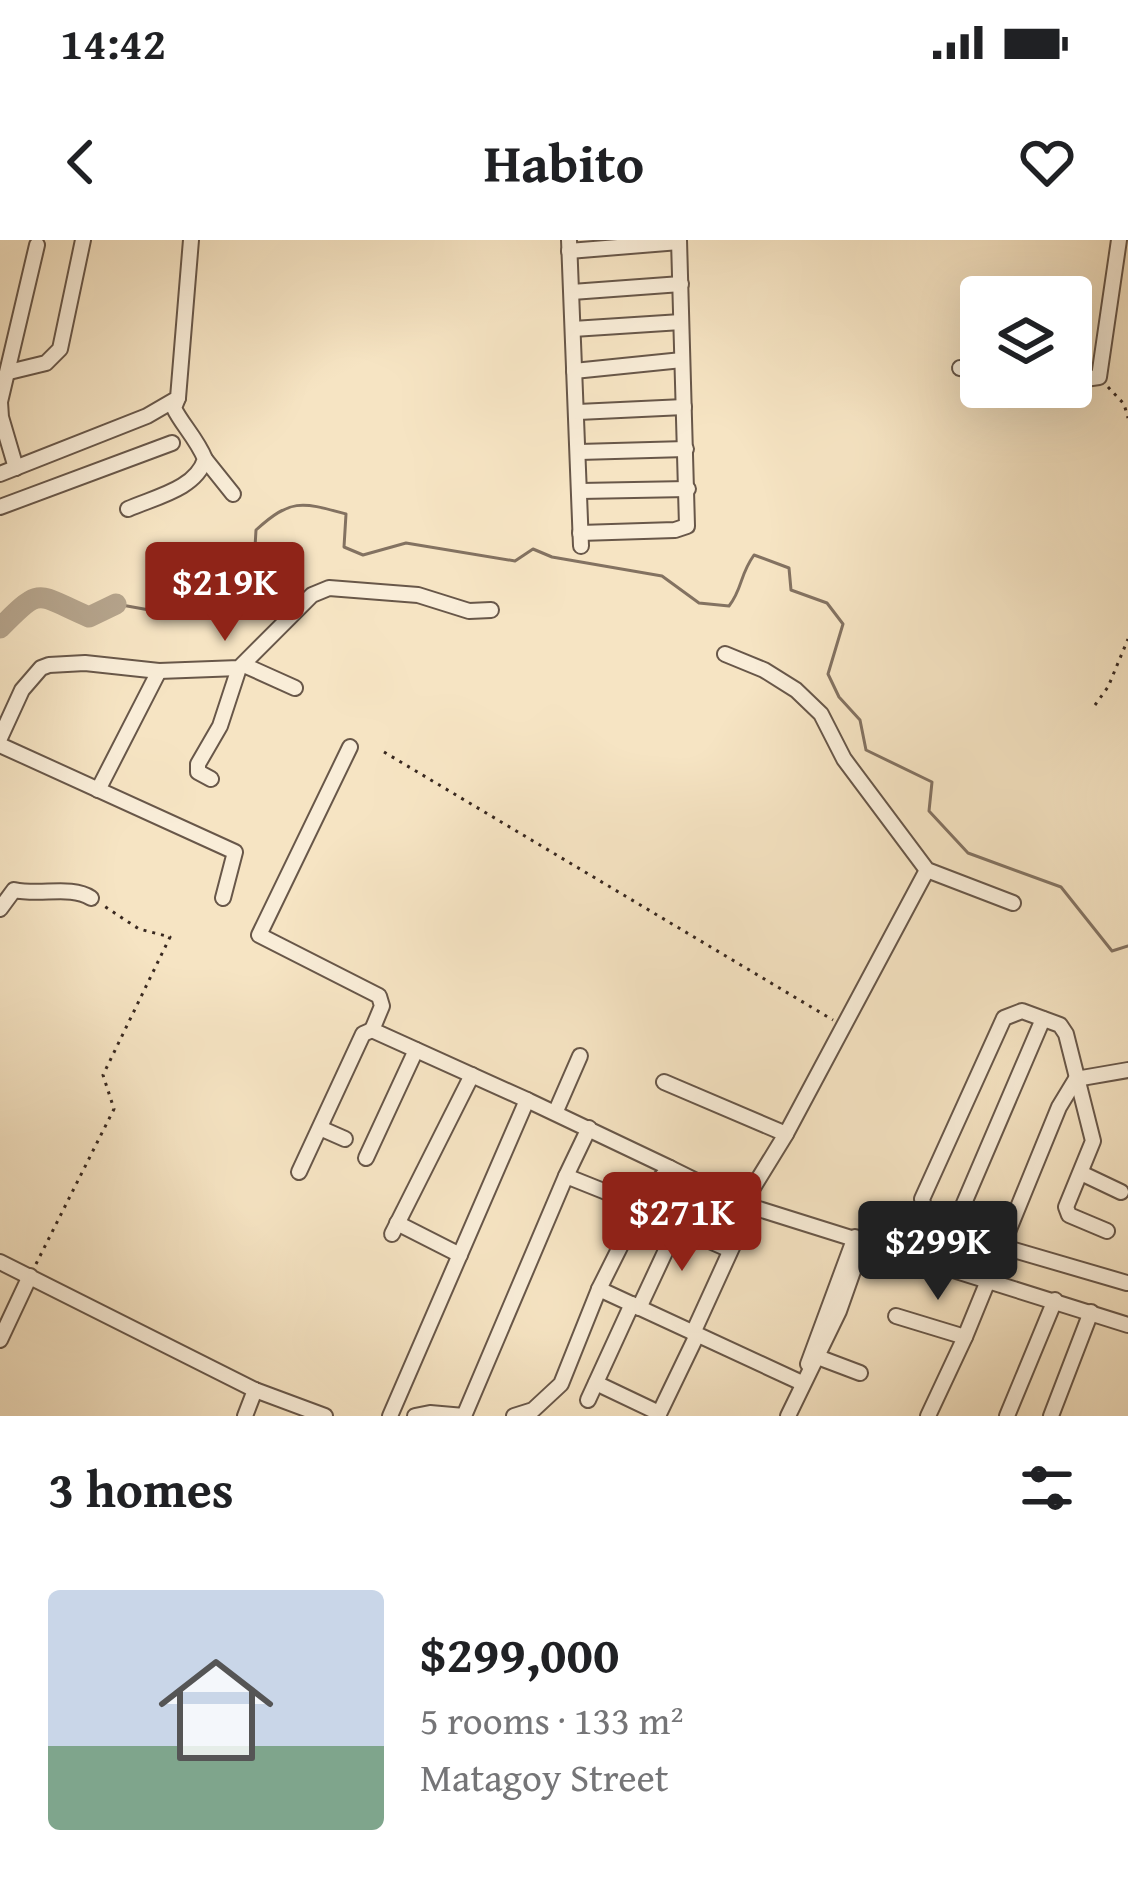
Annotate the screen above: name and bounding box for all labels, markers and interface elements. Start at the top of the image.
text: 14:42 [60,10,166,75]
text: Habito [484,123,644,202]
icon: back [48,129,114,195]
icon: heart [1014,129,1080,195]
map controls [960,276,1092,408]
button: layers [960,276,1092,408]
pin: $219K [141,542,309,644]
text: $219K [172,552,278,609]
pin: $271K [598,1172,766,1274]
text: $271K [629,1182,735,1239]
pin: $299K [854,1201,1022,1303]
text: $299K [885,1211,991,1268]
text: 3 homes [48,1451,234,1526]
icon: filters [1014,1455,1080,1521]
text: $299,000 [420,1616,619,1691]
icon: home [144,1638,288,1782]
text: 5 rooms · 133 m² [420,1691,684,1748]
text: Matagoy Street [420,1748,669,1805]

